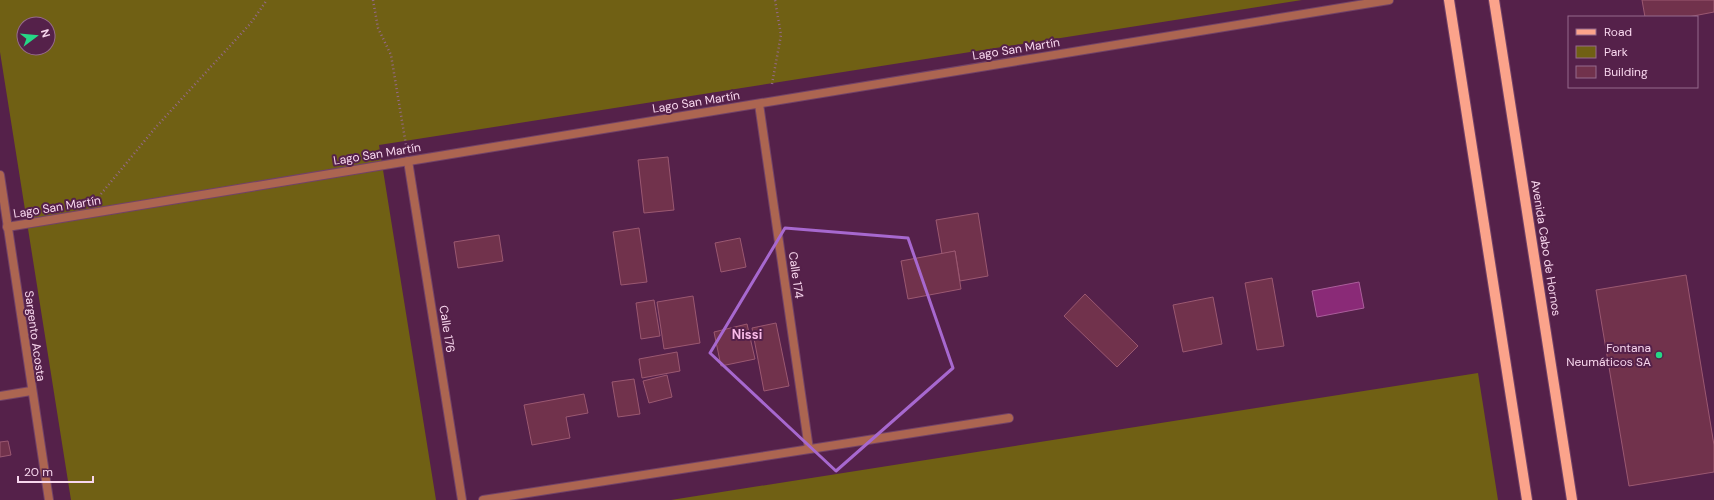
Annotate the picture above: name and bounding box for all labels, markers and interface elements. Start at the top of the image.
north arrow [16,16,56,56]
legend [1568,16,1698,88]
text: Road [1604,24,1632,40]
text: N [38,27,53,39]
street label: Lago San Martín [971,34,1061,64]
text: Park [1604,44,1628,60]
text: Building [1604,64,1648,80]
street label: Lago San Martín [651,87,741,117]
street label: Lago San Martín [332,139,422,169]
street label: Avenida Cabo de Hornos [1527,179,1565,317]
street label: Lago San Martín [12,192,102,222]
street label: Calle 174 [785,250,807,300]
street label: Sargento Acosta [21,290,49,382]
street label: Calle 176 [435,304,459,354]
district label: Nissi [732,326,762,343]
place label: Fontana Neumáticos SA [1566,340,1651,370]
marker: Fontana Neumáticos SA [1654,350,1664,360]
scale bar [18,458,93,484]
text: 20 m [24,464,53,480]

